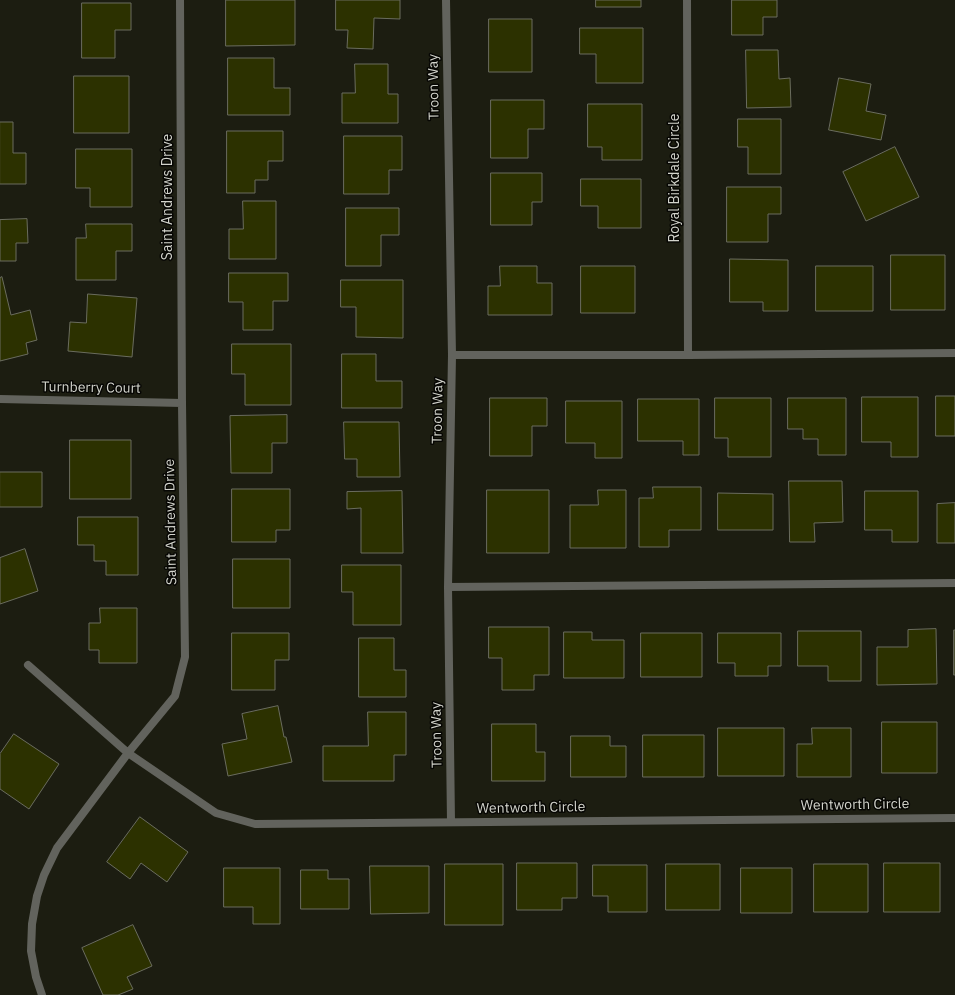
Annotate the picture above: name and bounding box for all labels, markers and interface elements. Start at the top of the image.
street label: Troon Way [425,54,443,120]
street label: Royal Birkdale Circle [667,113,683,243]
street label: Saint Andrews Drive [160,134,176,260]
street label: Troon Way [429,378,447,444]
street label: Turnberry Court [41,379,141,397]
street label: Saint Andrews Drive [161,459,181,585]
street label: Troon Way [428,702,446,768]
street label: Wentworth Circle [801,796,909,814]
street label: Wentworth Circle [477,799,585,817]

